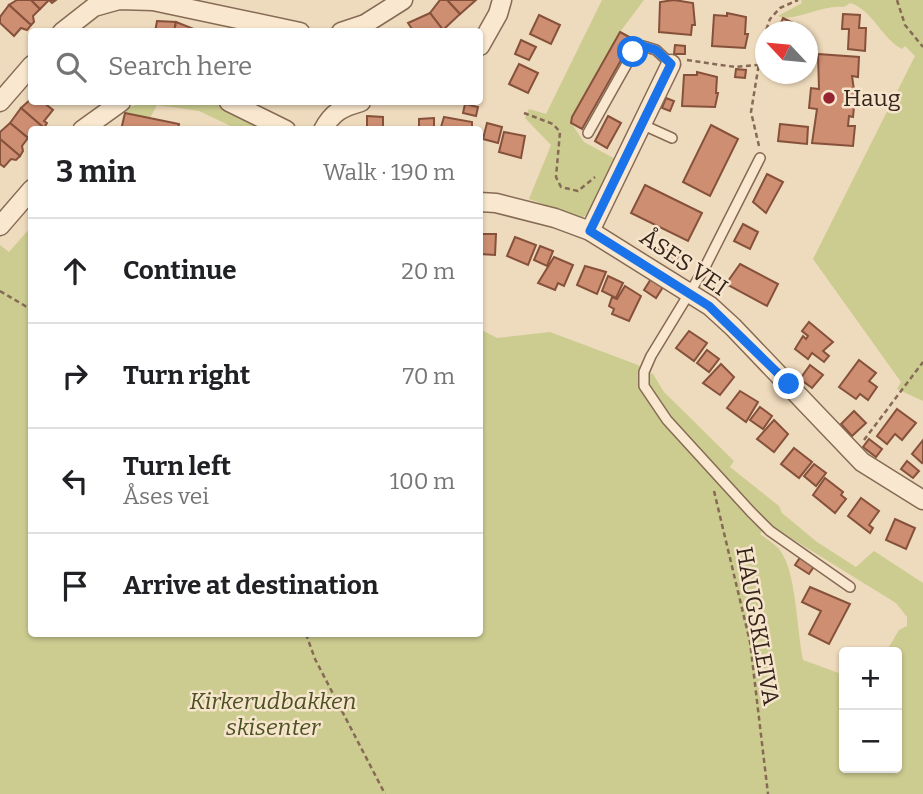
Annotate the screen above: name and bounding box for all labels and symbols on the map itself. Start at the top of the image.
north arrow [755,21,818,84]
route start [617,36,648,67]
place label: Haug [843,84,901,112]
marker: Haug [821,90,837,106]
street label: ÅSES VEI [635,223,733,301]
route end [773,368,804,399]
street label: HAUGSKLEIVA [730,545,786,708]
park label: Kirkerudbakken skisenter [189,687,357,741]

